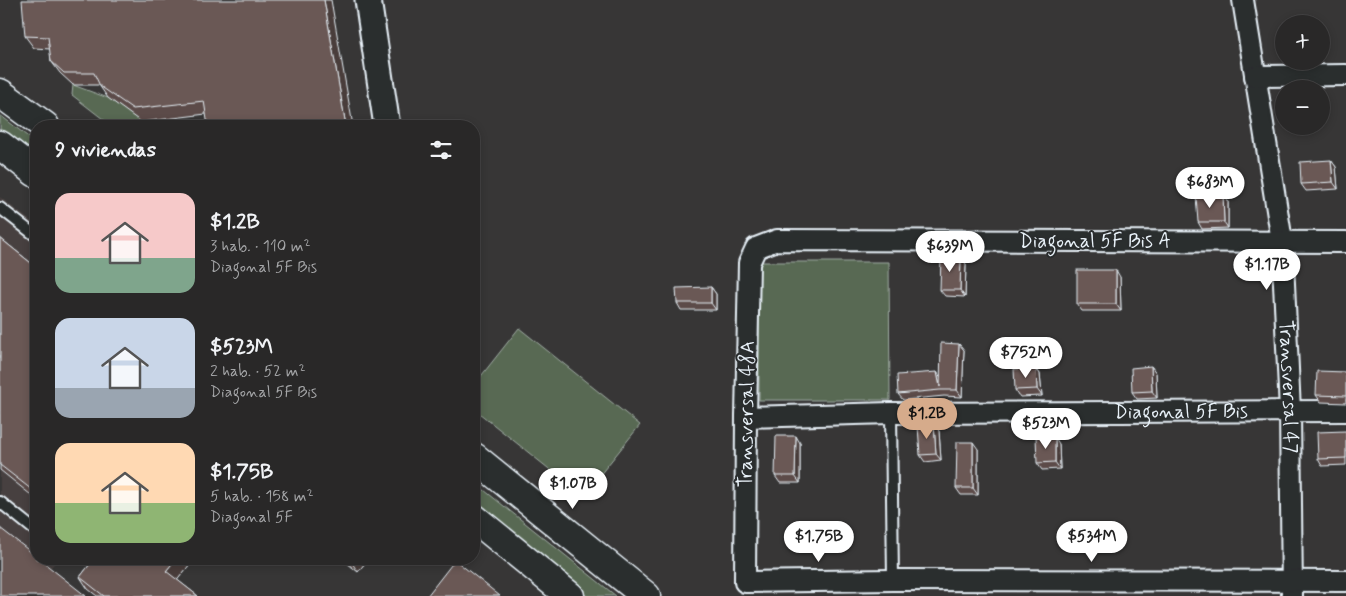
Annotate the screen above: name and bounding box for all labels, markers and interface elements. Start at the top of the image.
map controls [1275,15,1330,135]
button: + [1275,15,1330,70]
button: − [1275,80,1330,135]
text: 9 viviendas [55,136,156,164]
icon: filters [427,136,455,164]
pin: $683M [1175,166,1245,209]
text: $683M [1187,172,1233,193]
text: $1.2B [210,208,260,236]
icon: home [95,213,155,273]
street label: Diagonal 5F Bis A [1019,228,1171,257]
pin: $639M [915,230,985,273]
text: 3 hab. · 110 m² [210,236,311,257]
text: $639M [927,236,973,257]
pin: $1.17B [1226,248,1308,291]
text: $1.17B [1244,254,1290,275]
text: Diagonal 5F Bis [210,257,317,278]
street label: Transversal 47 [1272,320,1304,453]
text: $523M [210,333,273,361]
pin: $752M [991,336,1061,379]
icon: home [95,338,155,398]
street label: Transversal 48A [732,340,762,488]
text: $752M [1000,342,1052,363]
text: 2 hab. · 52 m² [210,361,306,382]
text: Diagonal 5F Bis [210,382,317,403]
pin: $1.2B [892,398,962,440]
street label: Diagonal 5F Bis [1114,398,1248,427]
text: $1.2B [908,403,946,424]
pin: $523M [1011,408,1081,450]
text: $523M [1022,413,1070,434]
text: $1.75B [210,458,273,486]
icon: home [95,463,155,523]
pin: $1.07B [532,468,614,510]
text: $1.07B [549,473,597,494]
text: 5 hab. · 158 m² [210,486,314,507]
text: Diagonal 5F [210,507,293,528]
pin: $1.75B [778,520,860,563]
pin: $534M [1057,520,1127,563]
text: $1.75B [795,526,843,547]
text: $534M [1067,526,1117,547]

